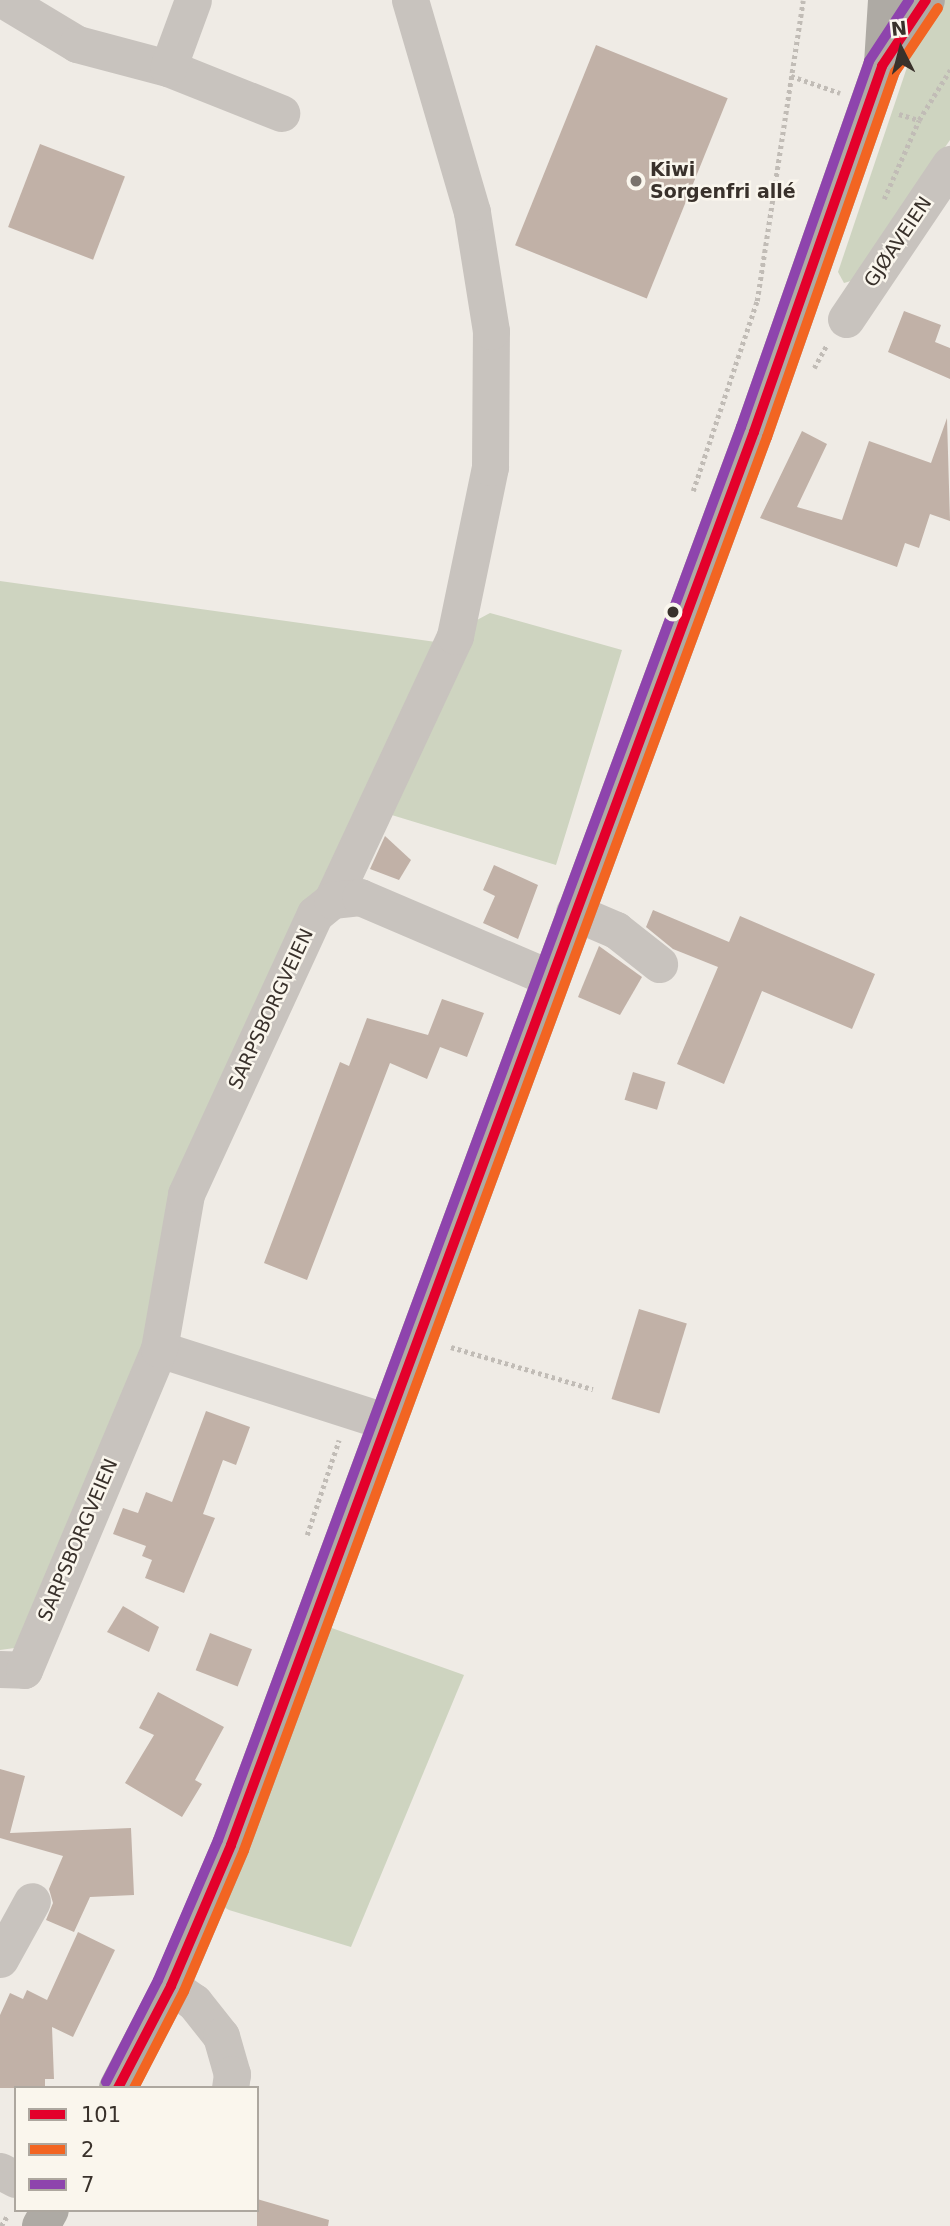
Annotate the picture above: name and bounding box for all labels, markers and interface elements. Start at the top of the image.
north arrow [866,14,936,84]
text: N [890,16,908,40]
place label: Kiwi Sorgenfri allé [650,159,796,203]
marker: Kiwi Sorgenfri allé [628,173,644,189]
street label: GJØAVEIEN [860,193,936,291]
unlabelled marker [666,605,680,619]
street label: SARPSBORGVEIEN [224,925,318,1093]
street label: SARPSBORGVEIEN [33,1455,123,1625]
legend [14,2086,259,2212]
text: 101 [81,2103,121,2127]
text: 2 [81,2138,94,2162]
text: 7 [81,2173,94,2197]

